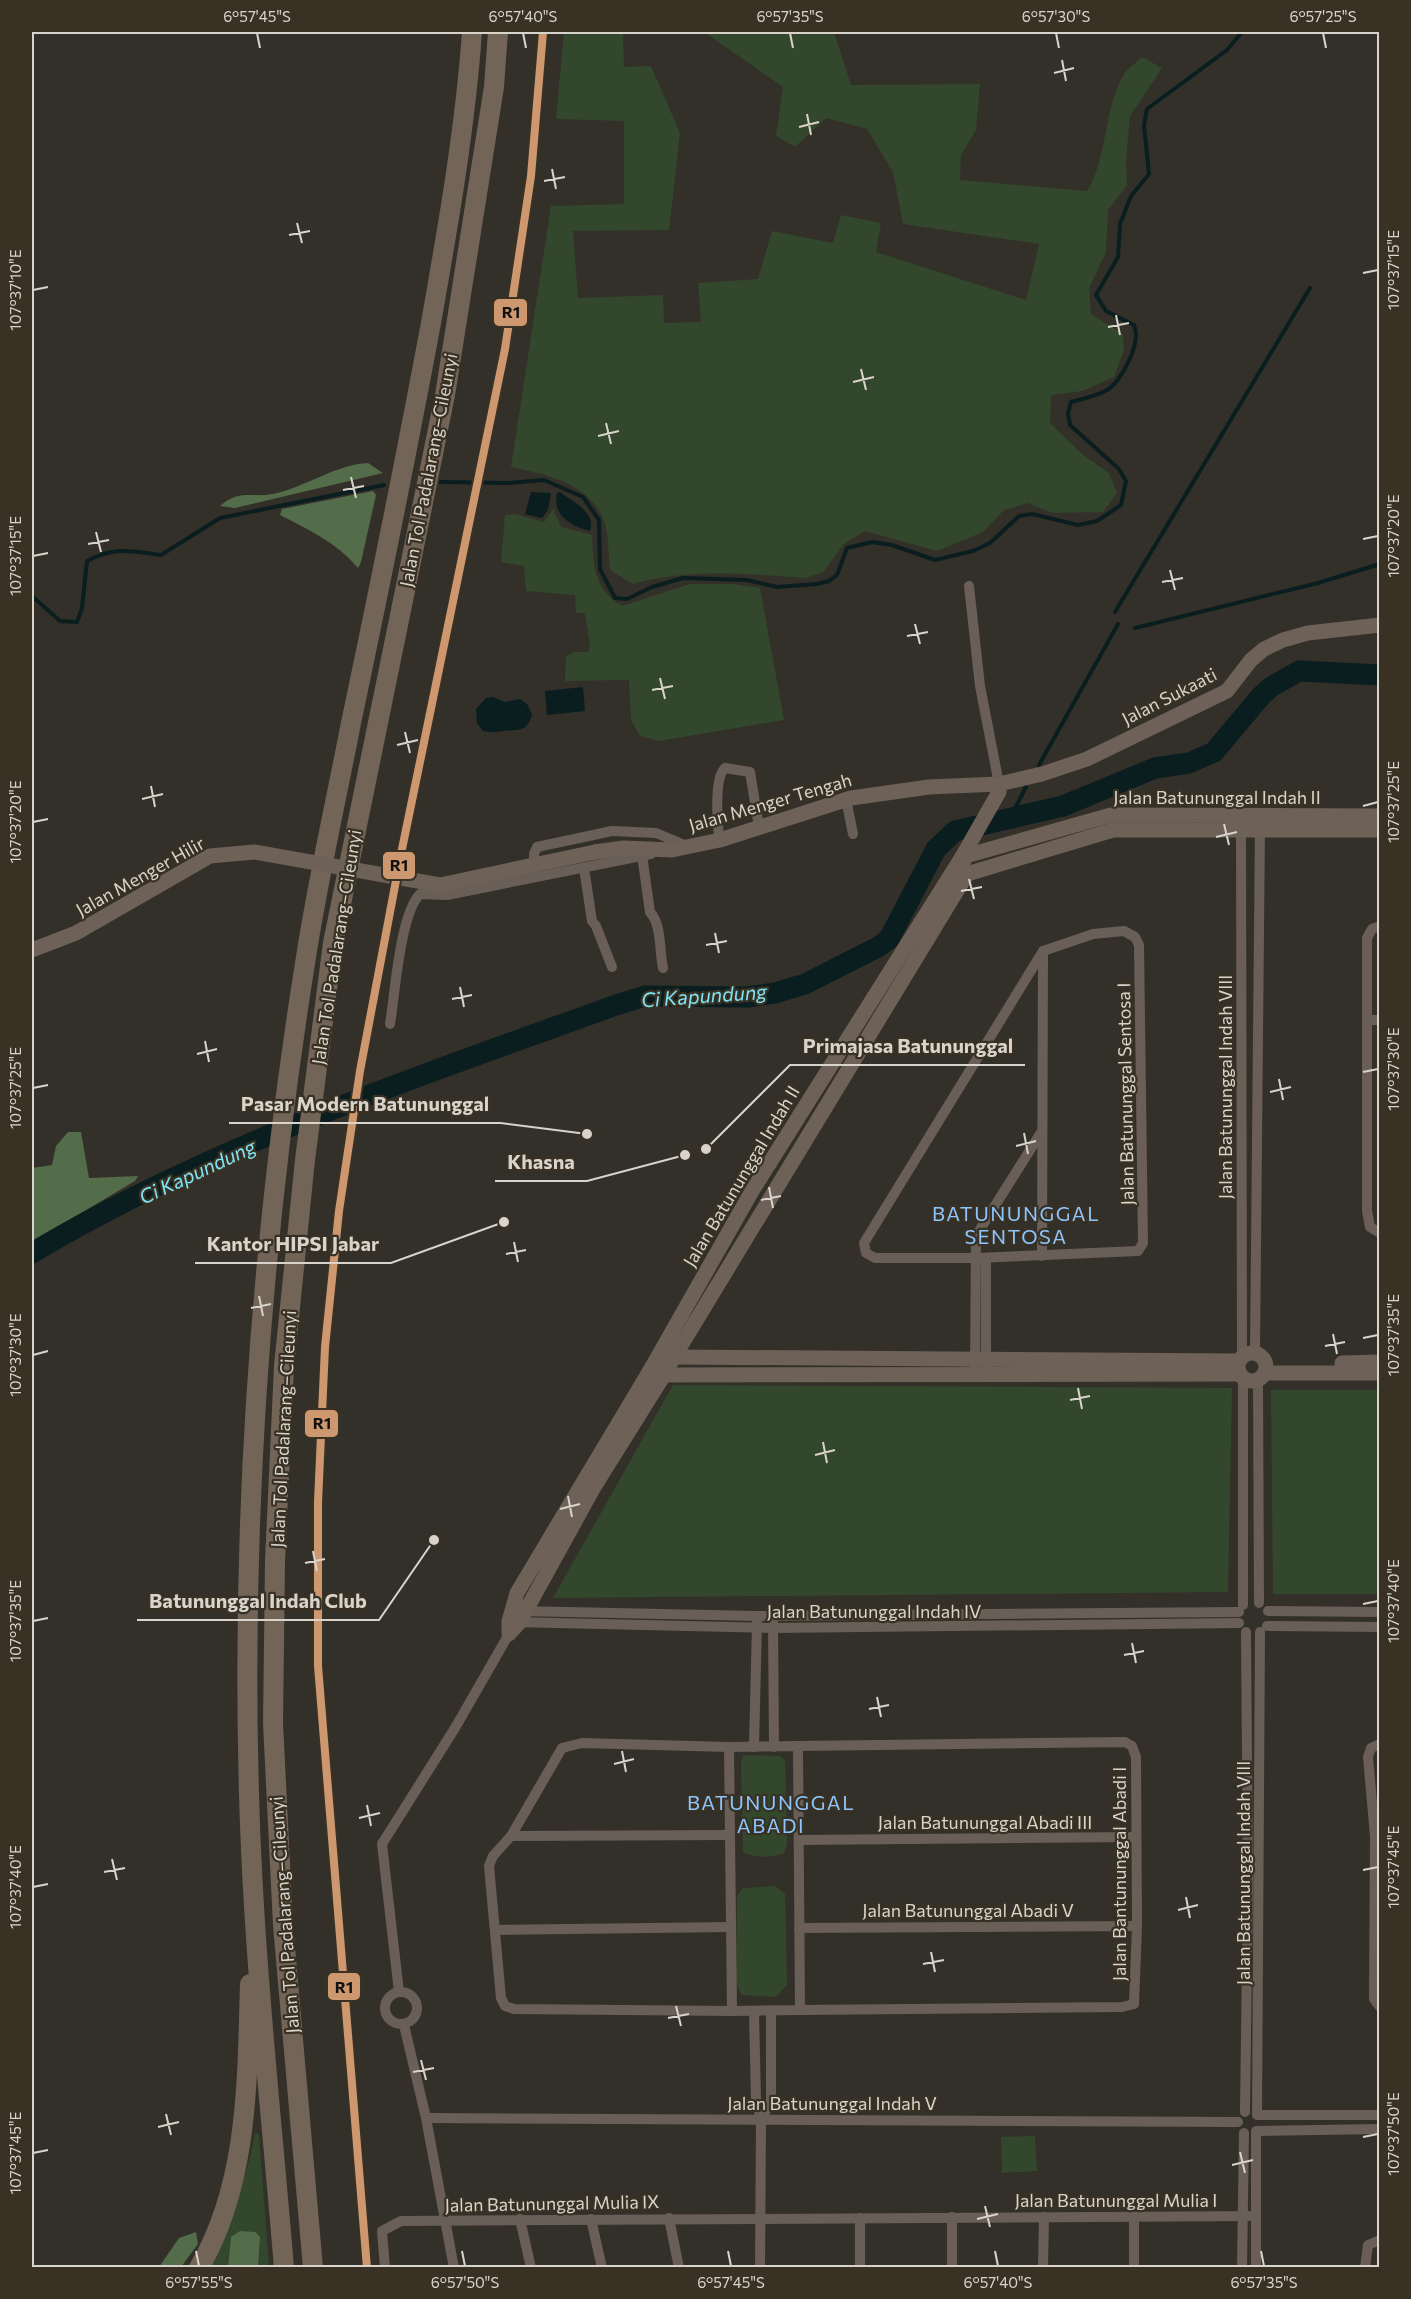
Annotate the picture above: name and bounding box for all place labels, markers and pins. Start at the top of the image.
callout: Primajasa Batununggal [790,1027,1025,1065]
callout: Pasar Modern Batununggal [229,1085,501,1123]
callout: Khasna [495,1143,587,1181]
callout: Kantor HIPSI Jabar [195,1225,391,1263]
callout: Batununggal Indah Club [137,1582,379,1620]

